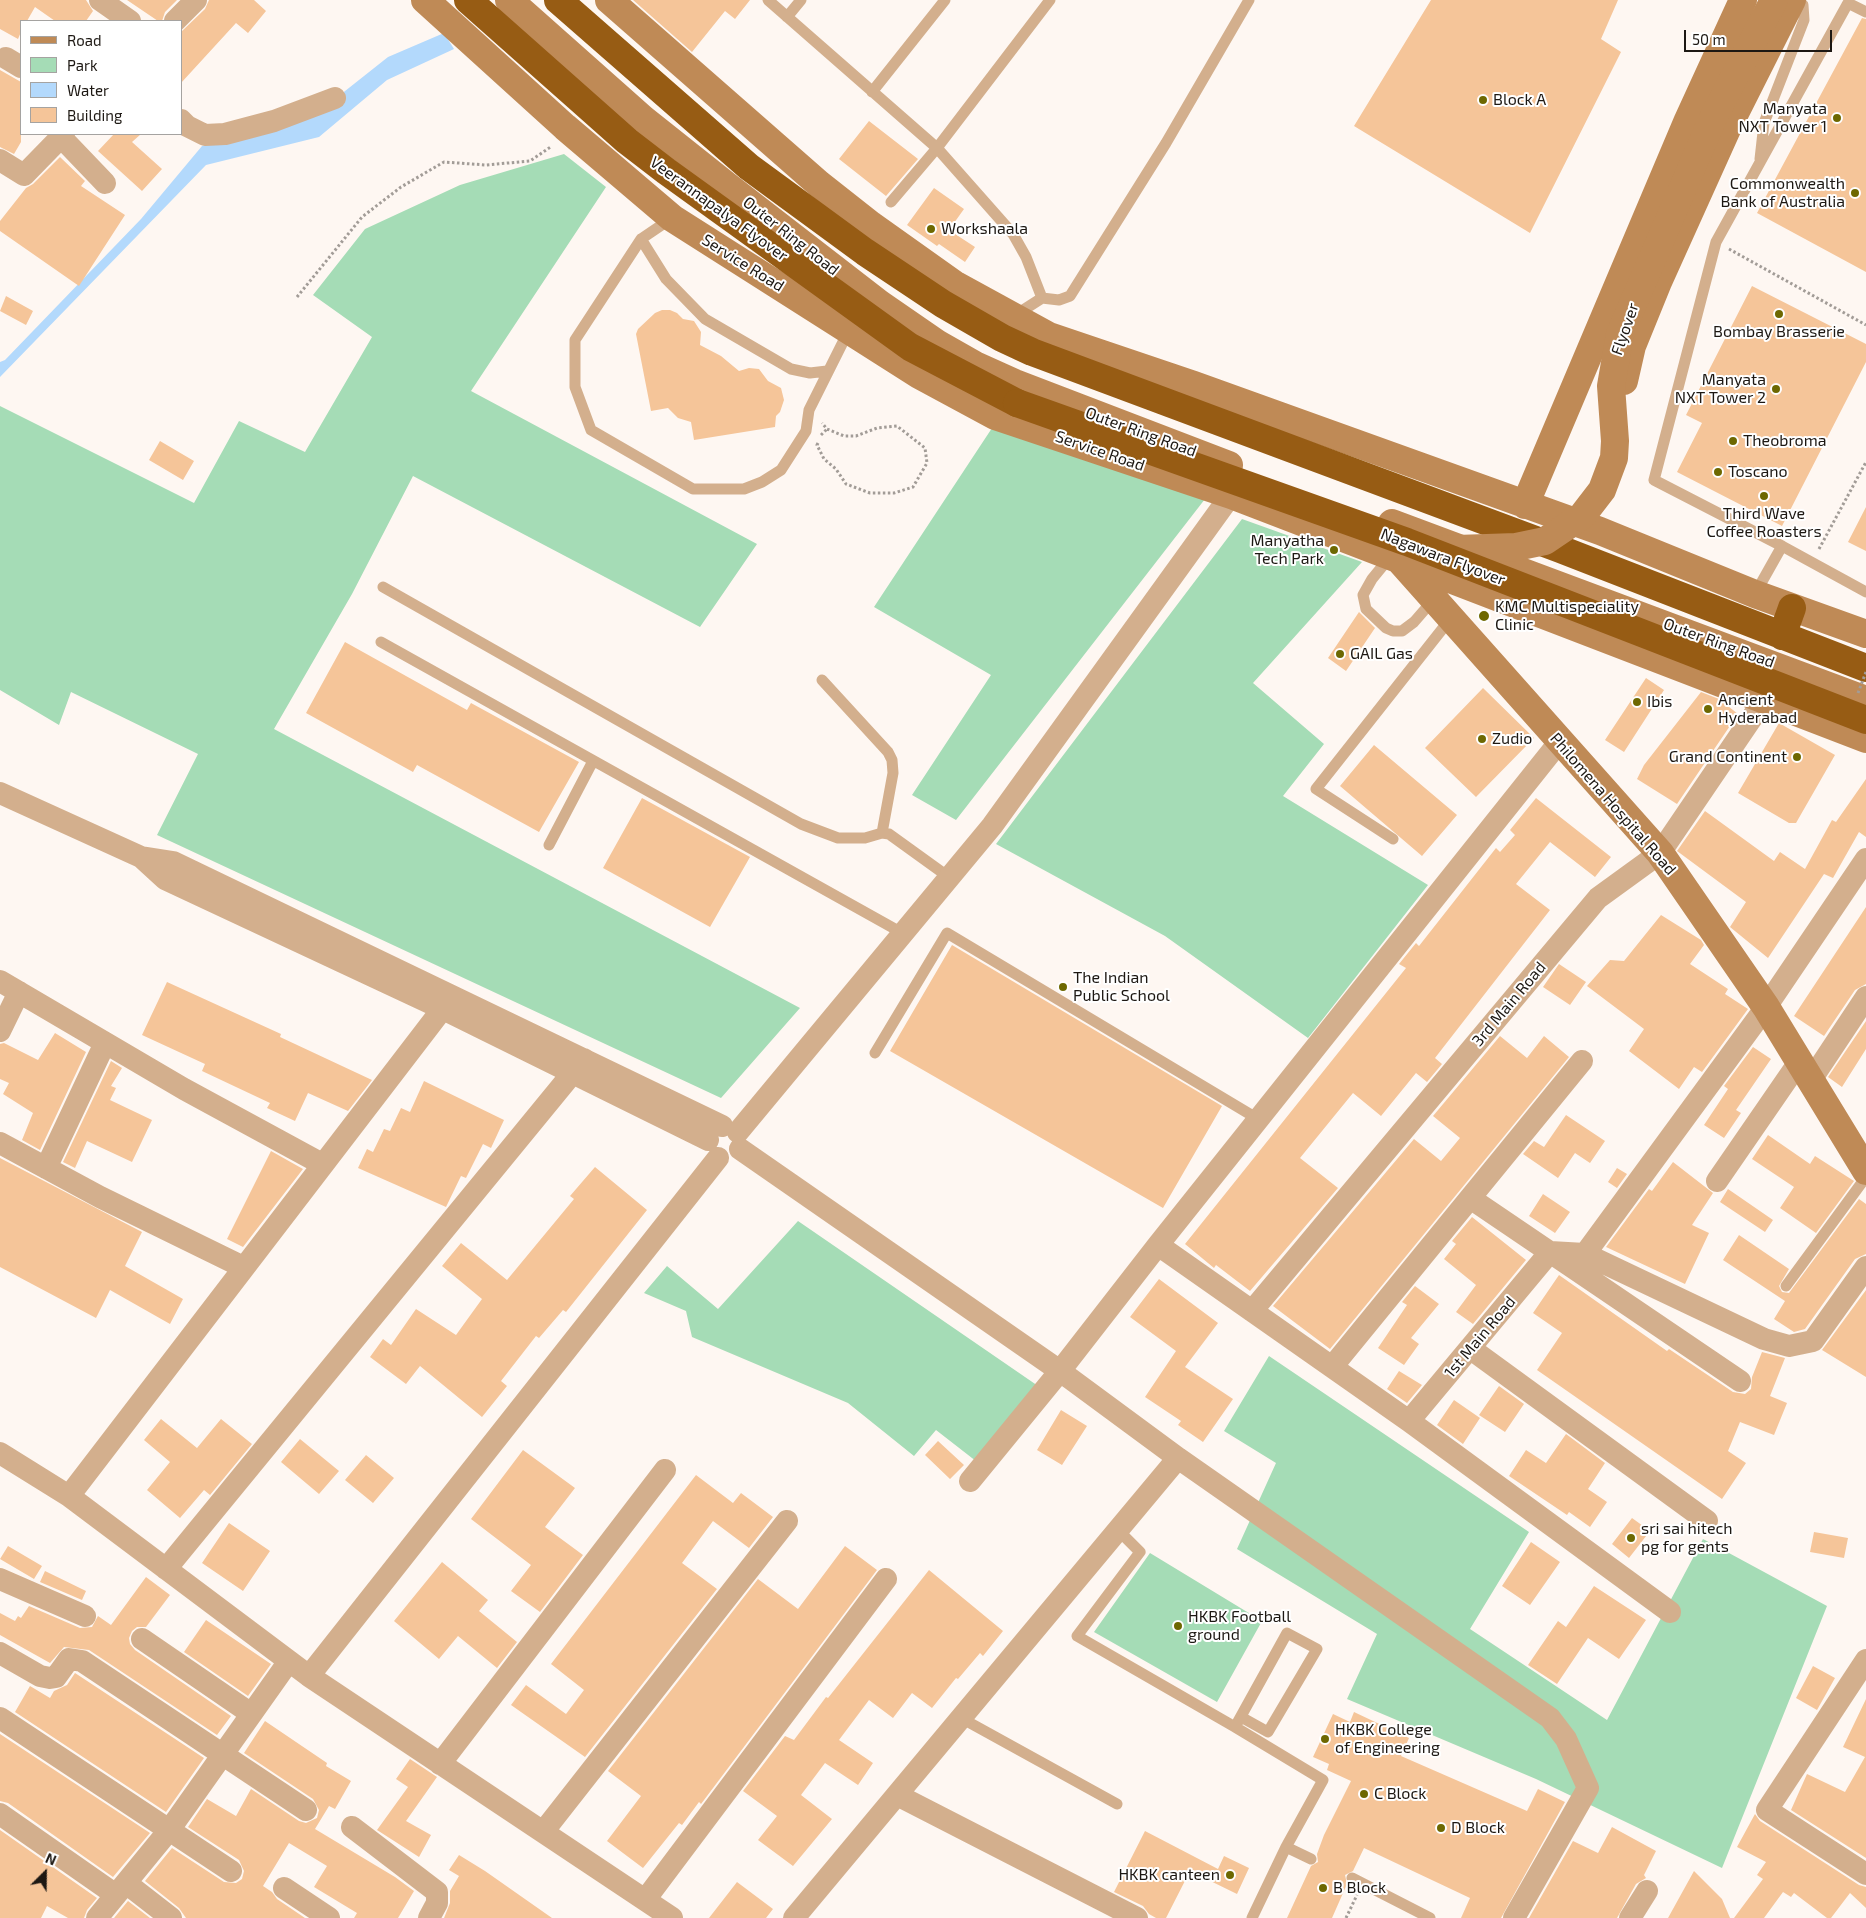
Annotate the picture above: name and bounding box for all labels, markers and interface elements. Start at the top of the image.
legend [20,20,182,135]
scale bar [1686,20,1834,52]
text: 50 m [1692,30,1726,48]
text: Road [67,31,102,49]
text: Park [67,56,98,74]
text: Water [67,81,109,99]
place label: Block A [1493,90,1546,110]
marker: Block A [1477,94,1489,106]
place label: Manyata NXT Tower 1 [1738,99,1827,137]
text: Building [67,106,122,124]
marker: Manyata NXT Tower 1 [1831,112,1843,124]
street label: Veerannapalya Flyover [646,152,792,266]
place label: Commonwealth Bank of Australia [1721,174,1845,212]
marker: Commonwealth Bank of Australia [1849,187,1861,199]
street label: Outer Ring Road [739,192,843,280]
place label: Workshaala [941,219,1028,239]
marker: Workshaala [925,223,937,235]
street label: Service Road [698,230,788,296]
street label: Flyover [1607,300,1643,358]
marker: Bombay Brasserie [1773,308,1785,320]
place label: Bombay Brasserie [1713,322,1845,342]
place label: Manyata NXT Tower 2 [1675,370,1766,408]
marker: Manyata NXT Tower 2 [1770,383,1782,395]
street label: Outer Ring Road [1083,403,1199,461]
street label: Service Road [1053,427,1147,475]
place label: Theobroma [1743,431,1826,451]
marker: Theobroma [1727,435,1739,447]
place label: Toscano [1728,462,1788,482]
marker: Toscano [1712,466,1724,478]
marker: Third Wave Coffee Roasters [1758,490,1770,502]
place label: Third Wave Coffee Roasters [1706,504,1822,542]
street label: Nagawara Flyover [1378,524,1508,590]
place label: Manyatha Tech Park [1251,531,1324,569]
marker: Manyatha Tech Park [1328,544,1340,556]
place label: KMC Multispeciality Clinic [1495,597,1639,635]
marker: KMC Multispeciality Clinic [1477,609,1491,623]
street label: Outer Ring Road [1661,614,1777,672]
place label: GAIL Gas [1350,644,1413,664]
marker: GAIL Gas [1334,648,1346,660]
place label: Ancient Hyderabad [1718,690,1797,728]
place label: Ibis [1647,692,1672,712]
marker: Ibis [1631,696,1643,708]
marker: Ancient Hyderabad [1702,703,1714,715]
place label: Zudio [1492,729,1532,749]
street label: Philomena Hospital Road [1546,729,1680,879]
marker: Zudio [1476,733,1488,745]
place label: Grand Continent [1669,747,1787,767]
marker: Grand Continent [1791,751,1803,763]
street label: 3rd Main Road [1468,958,1550,1050]
place label: The Indian Public School [1073,968,1170,1006]
marker: The Indian Public School [1057,981,1069,993]
street label: 1st Main Road [1440,1292,1520,1382]
place label: sri sai hitech pg for gents [1641,1519,1733,1557]
marker: sri sai hitech pg for gents [1625,1532,1637,1544]
place label: HKBK Football ground [1188,1607,1291,1645]
marker: HKBK Football ground [1172,1620,1184,1632]
place label: HKBK College of Engineering [1335,1720,1440,1758]
marker: HKBK College of Engineering [1319,1733,1331,1745]
place label: C Block [1374,1784,1426,1804]
marker: C Block [1358,1788,1370,1800]
place label: D Block [1451,1818,1505,1838]
marker: D Block [1435,1822,1447,1834]
north arrow [20,1848,70,1898]
text: N [43,1849,59,1869]
place label: HKBK canteen [1118,1865,1220,1885]
marker: HKBK canteen [1224,1869,1236,1881]
place label: B Block [1333,1878,1386,1898]
marker: B Block [1317,1882,1329,1894]

